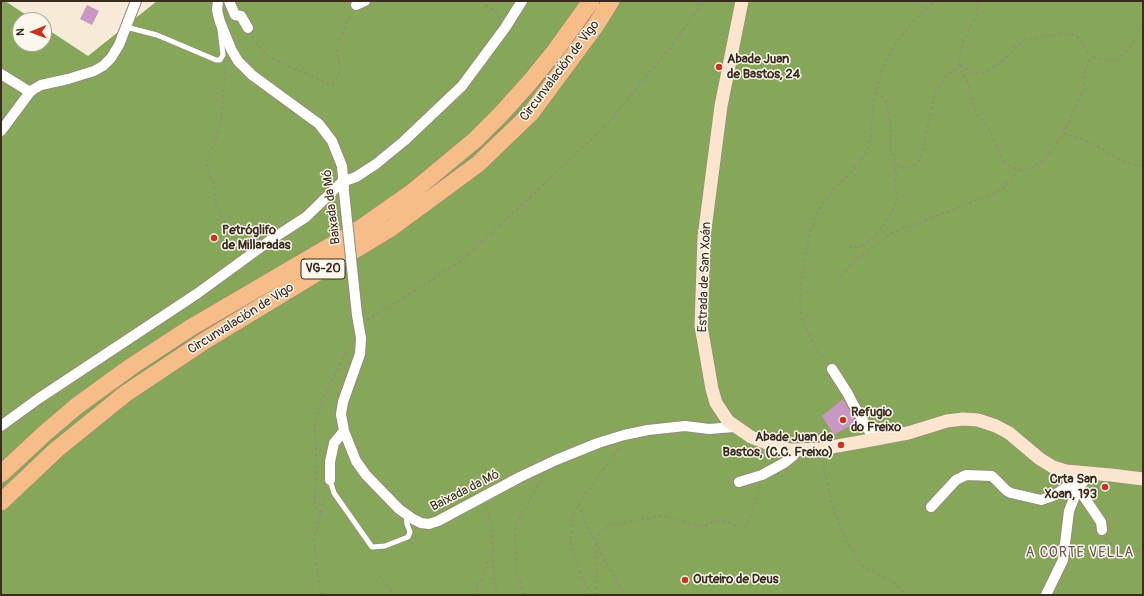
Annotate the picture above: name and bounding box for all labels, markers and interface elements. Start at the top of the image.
north arrow [12,12,52,52]
street label: Circunvalación de Vigo [517,18,603,124]
text: N [14,28,27,36]
place label: Abade Juan de Bastos, 24 [727,52,800,83]
marker: Abade Juan de Bastos, 24 [714,62,724,72]
street label: Baixada da Mó [320,169,344,245]
street label: Estrada de San Xoán [695,221,715,333]
place label: Petróglifo de Millaradas [222,223,291,254]
marker: Petróglifo de Millaradas [209,233,219,243]
road number: VG-20 [301,259,345,279]
street label: Circunvalación de Vigo [185,280,297,358]
place label: Refugio do Freixo [851,405,901,436]
marker: Refugio do Freixo [838,415,848,425]
place label: Abade Juan de Bastos, (C.C. Freixo) [723,430,833,461]
marker: Abade Juan de Bastos, (C.C. Freixo) [836,440,846,450]
street label: Baixada da Mó [428,467,502,515]
place label: Crta San Xoan, 193 [1044,472,1097,503]
marker: Crta San Xoan, 193 [1100,482,1110,492]
district label: A CORTE VELLA [1026,545,1134,561]
place label: Outeiro de Deus [693,572,779,588]
marker: Outeiro de Deus [680,575,690,585]

